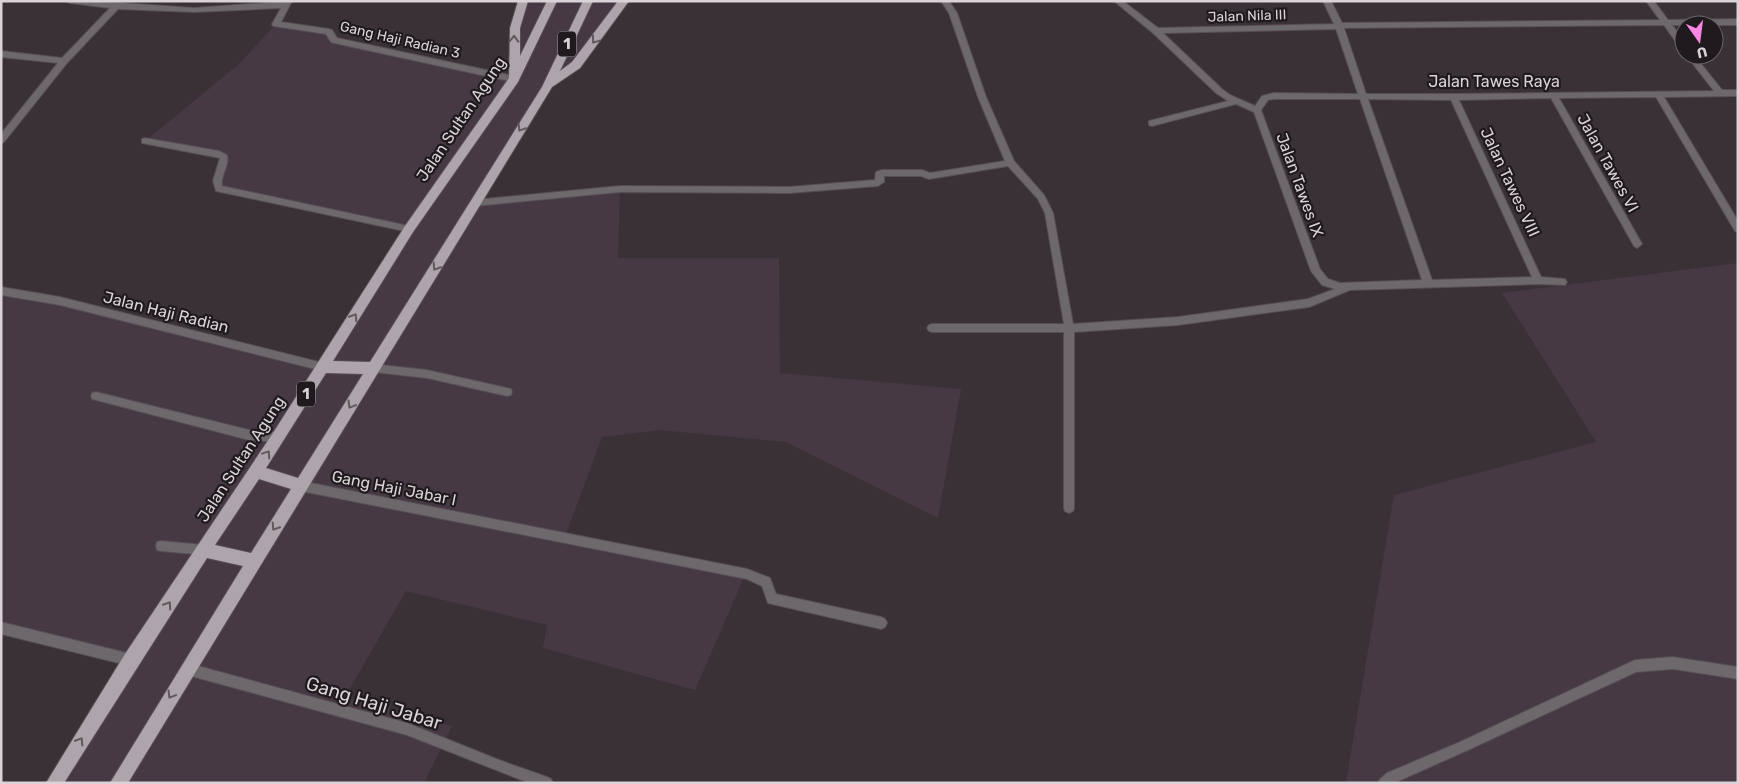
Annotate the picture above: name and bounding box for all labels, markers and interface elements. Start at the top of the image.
street label: Jalan Nila III [1207,6,1287,26]
north arrow [1674,15,1724,65]
street label: Gang Haji Radian 3 [338,18,462,62]
road number: 1 [558,32,576,56]
one-way arrow [592,34,601,44]
one-way arrow [509,35,519,43]
text: U [1695,43,1709,62]
street label: Jalan Sultan Agung [412,53,510,185]
street label: Jalan Tawes Raya [1428,72,1560,91]
street label: Jalan Tawes VI [1573,111,1643,215]
one-way arrow [518,123,527,132]
street label: Jalan Tawes VIII [1476,124,1544,240]
street label: Jalan Tawes IX [1272,130,1328,240]
one-way arrow [432,261,442,270]
street label: Jalan Haji Radian [101,287,231,337]
one-way arrow [347,314,357,323]
road number: 1 [297,382,315,406]
street label: Jalan Sultan Agung [193,393,289,525]
one-way arrow [347,400,357,409]
one-way arrow [261,450,270,460]
street label: Gang Haji Jabar I [330,467,458,509]
one-way arrow [272,522,281,531]
one-way arrow [161,601,171,610]
street label: Gang Haji Jabar [303,671,445,735]
one-way arrow [167,689,177,698]
one-way arrow [74,738,83,747]

